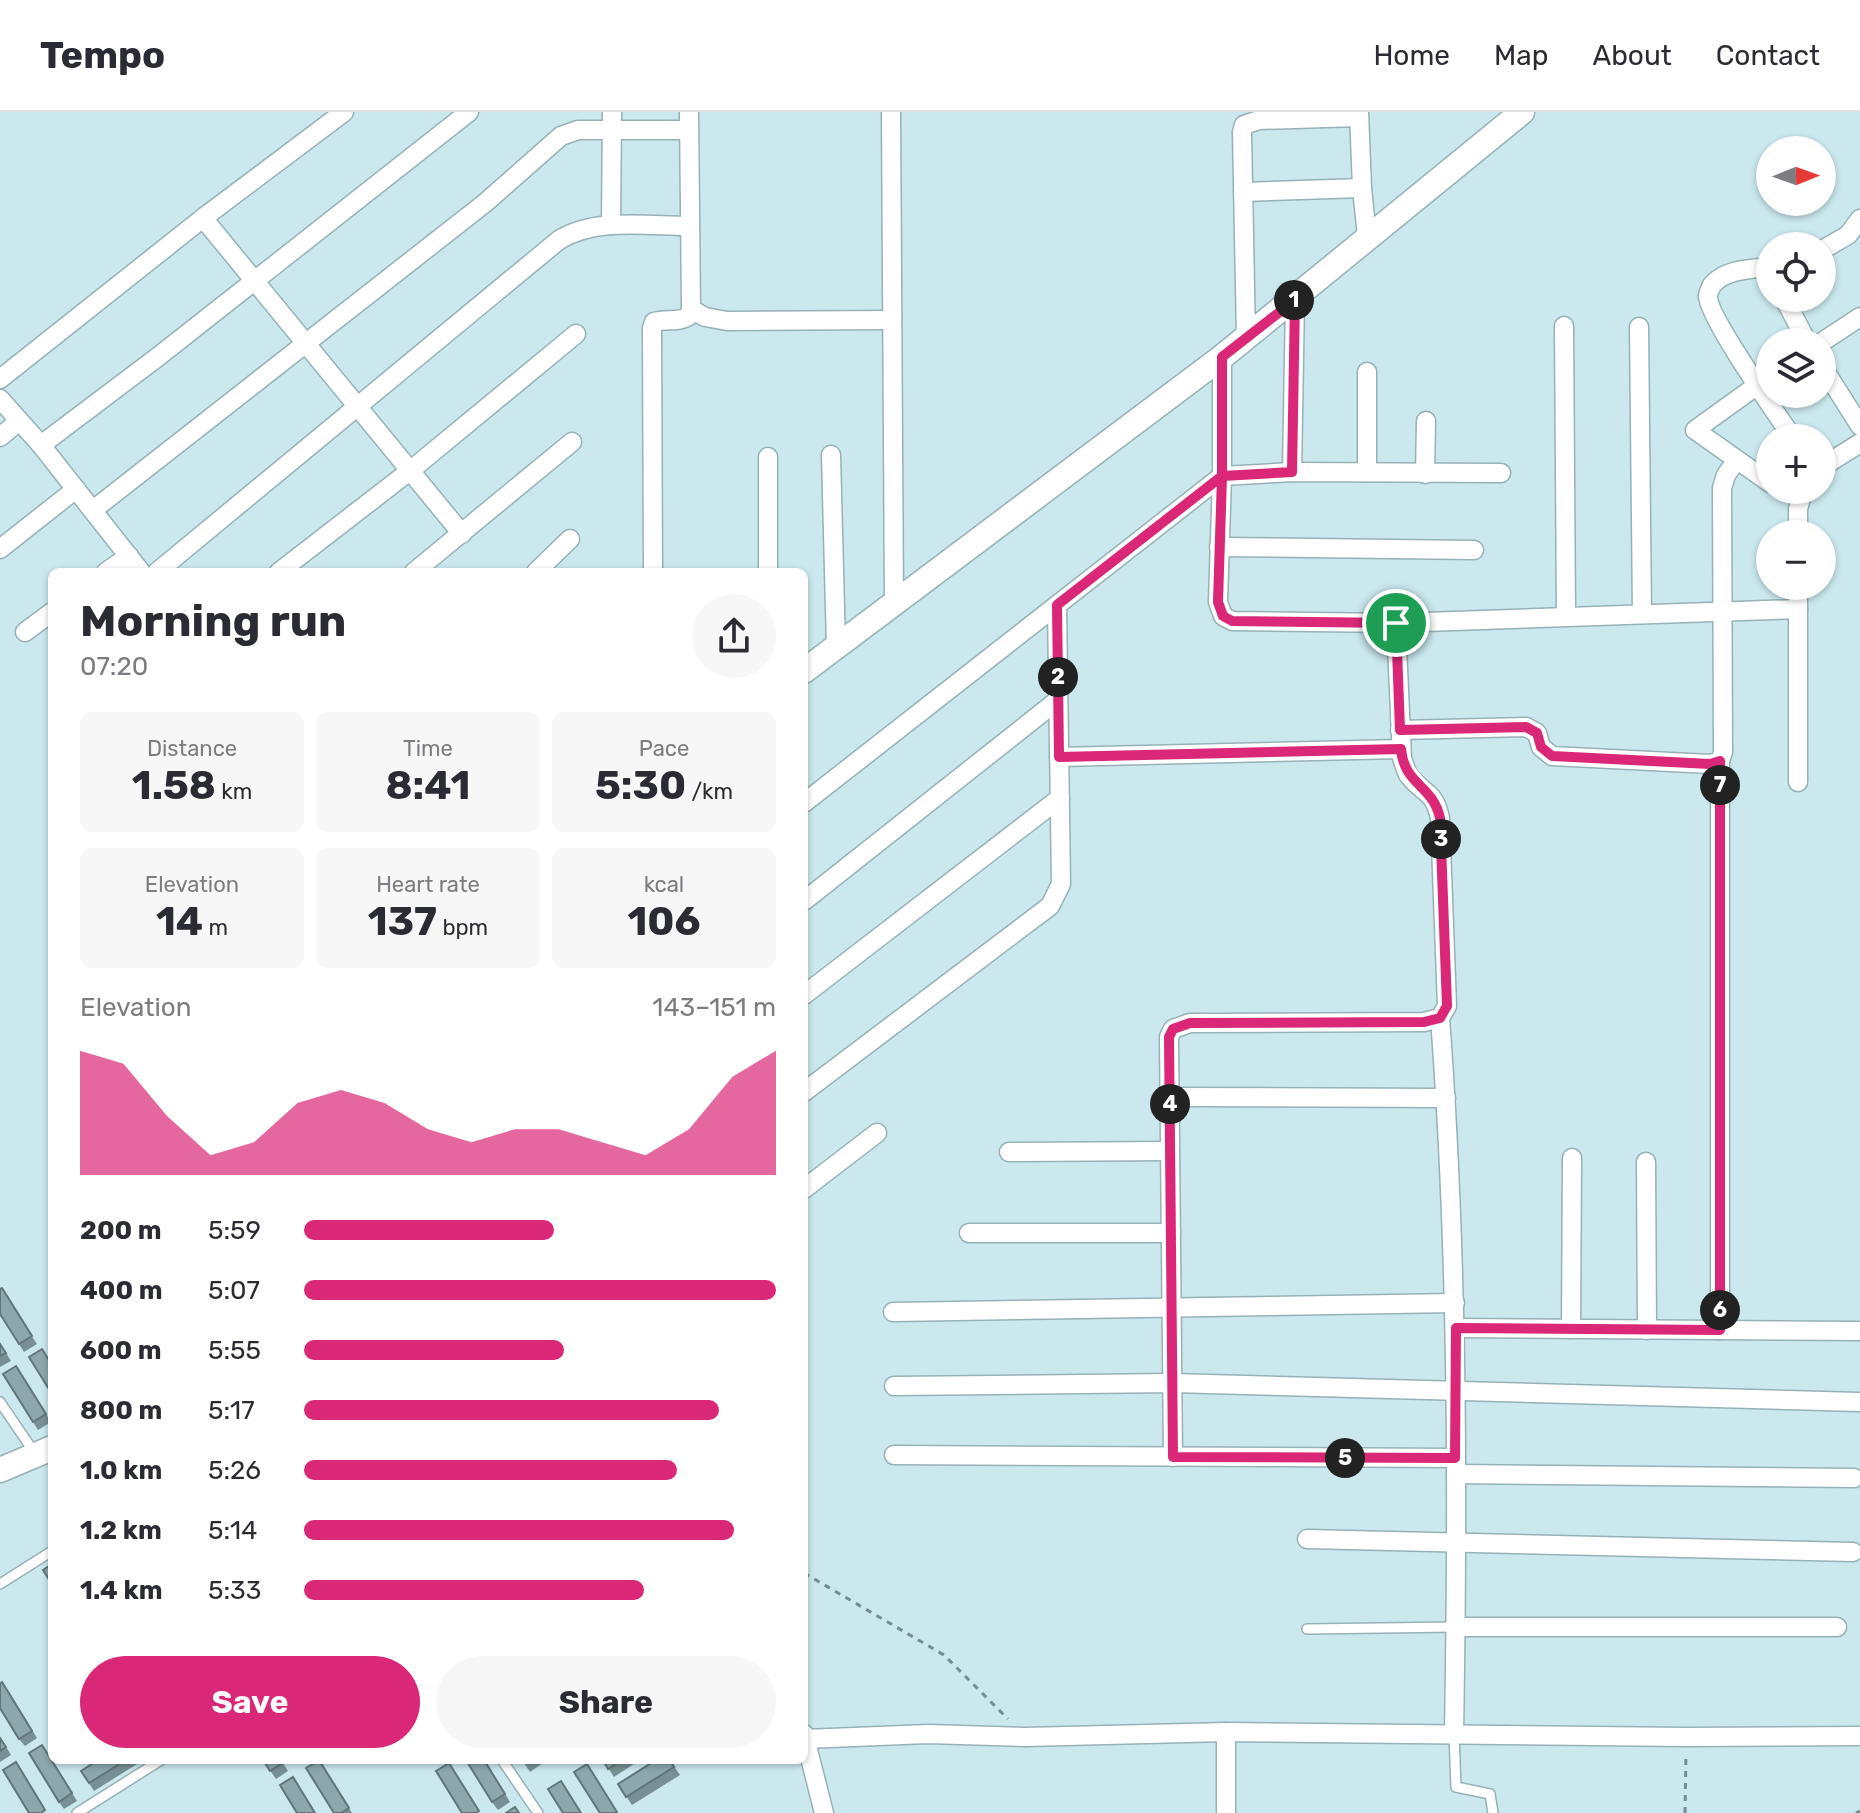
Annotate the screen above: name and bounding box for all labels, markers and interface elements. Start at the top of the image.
text: Tempo [40,32,165,78]
text: Home [1373,39,1450,72]
text: Map [1494,39,1548,72]
text: About [1592,39,1672,72]
text: Contact [1716,39,1820,72]
north arrow [1756,136,1836,216]
map controls [1756,136,1836,600]
button: locate [1756,232,1836,312]
pin: 1 [1274,280,1314,320]
text: 1 [1289,286,1299,313]
button: layers [1756,328,1836,408]
button: + [1756,424,1836,504]
button: − [1756,520,1836,600]
pin [1362,589,1430,657]
button: share [692,594,776,678]
text: Morning run [80,595,346,647]
icon: arrive [1374,601,1418,645]
text: 07:20 [80,651,148,682]
pin: 2 [1038,657,1078,697]
text: 2 [1051,663,1065,690]
text: Distance [147,735,237,762]
text: Time [403,735,453,762]
text: Pace [639,735,689,762]
text: 1.58 [132,762,216,809]
text: 8:41 [386,762,470,809]
text: 5:30 [595,762,686,809]
pin: 7 [1700,765,1740,805]
text: 7 [1714,771,1726,798]
text: km [216,778,252,805]
text: /km [686,778,733,805]
pin: 3 [1421,819,1461,859]
text: 3 [1434,825,1448,852]
text: Elevation [145,871,239,898]
text: Heart rate [376,871,480,898]
text: kcal [644,871,684,898]
text: 14 [156,898,203,945]
text: 137 [368,898,437,945]
text: 106 [627,898,701,945]
text: m [203,914,228,941]
text: bpm [437,914,488,941]
text: Elevation [80,992,191,1023]
text: 143–151 m [652,992,776,1023]
pin: 4 [1150,1084,1190,1124]
text: 4 [1162,1090,1178,1117]
text: 200 m [80,1215,162,1246]
text: 5:59 [208,1215,261,1246]
text: 400 m [80,1275,162,1306]
text: 5:07 [208,1275,260,1306]
pin: 6 [1700,1290,1740,1330]
text: 6 [1713,1296,1727,1323]
text: 600 m [80,1335,162,1366]
text: 5:55 [208,1335,261,1366]
text: 800 m [80,1395,162,1426]
text: 5:17 [208,1395,255,1426]
pin: 5 [1325,1438,1365,1478]
text: 5 [1338,1444,1352,1471]
text: 1.0 km [80,1455,162,1486]
text: 5:26 [208,1455,261,1486]
text: 1.2 km [80,1515,162,1546]
text: 5:14 [208,1515,257,1546]
text: 1.4 km [80,1575,162,1606]
text: 5:33 [208,1575,261,1606]
button: Save [80,1656,420,1748]
button: Share [436,1656,776,1748]

